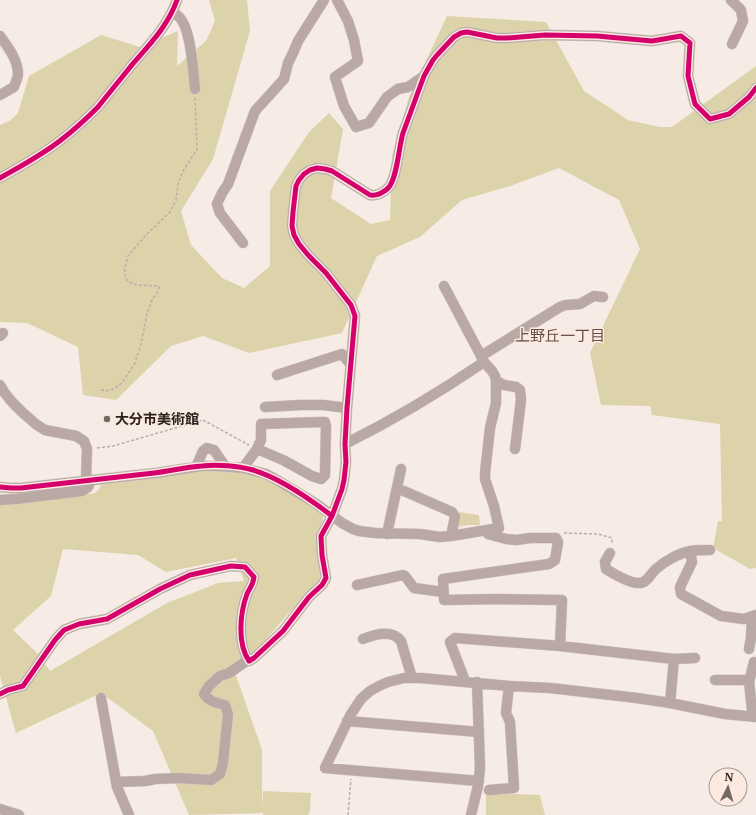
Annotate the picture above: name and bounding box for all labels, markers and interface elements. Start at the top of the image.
district label: 上野丘一丁目 [515,326,605,345]
place label: 大分市美術館 [115,410,199,428]
marker: 大分市美術館 [102,414,112,424]
north arrow [708,767,748,807]
text: N [724,770,734,784]

